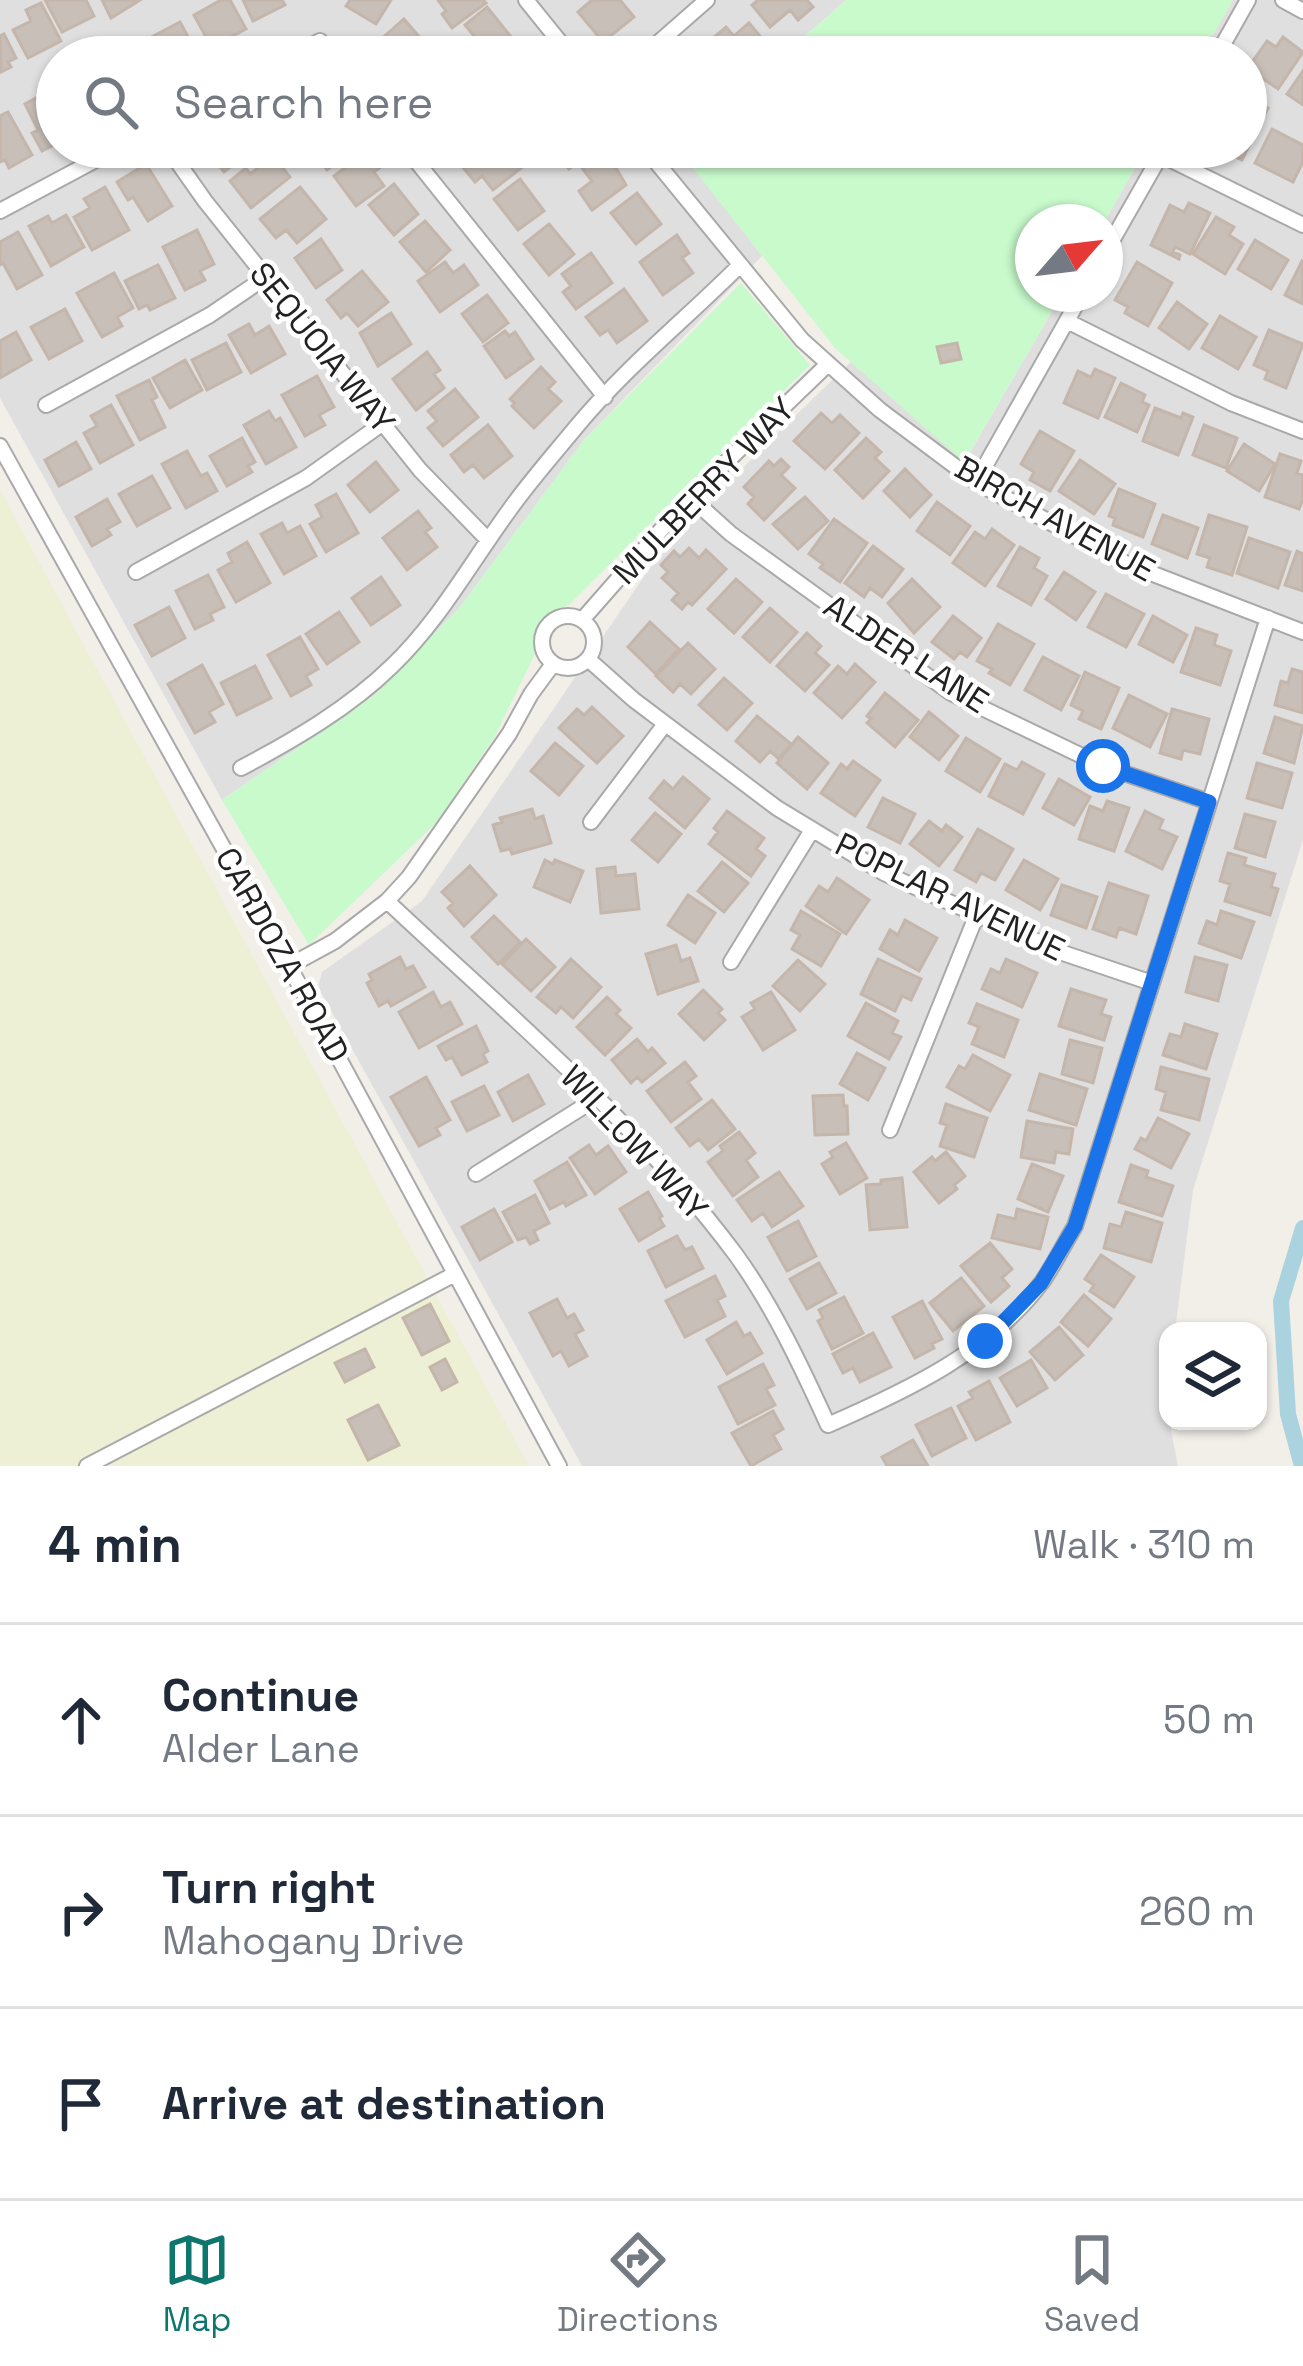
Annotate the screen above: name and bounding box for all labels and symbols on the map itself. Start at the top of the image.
north arrow [1015,204,1123,312]
street label: SEQUOIA WAY [240,254,404,442]
street label: MULBERRY WAY [604,388,804,594]
street label: BIRCH AVENUE [948,447,1162,591]
street label: ALDER LANE [816,585,996,723]
route start [1076,739,1130,793]
street label: POPLAR AVENUE [828,823,1072,971]
street label: CARDOZA ROAD [206,840,358,1070]
street label: WILLOW WAY [551,1056,717,1230]
route end [958,1314,1012,1368]

